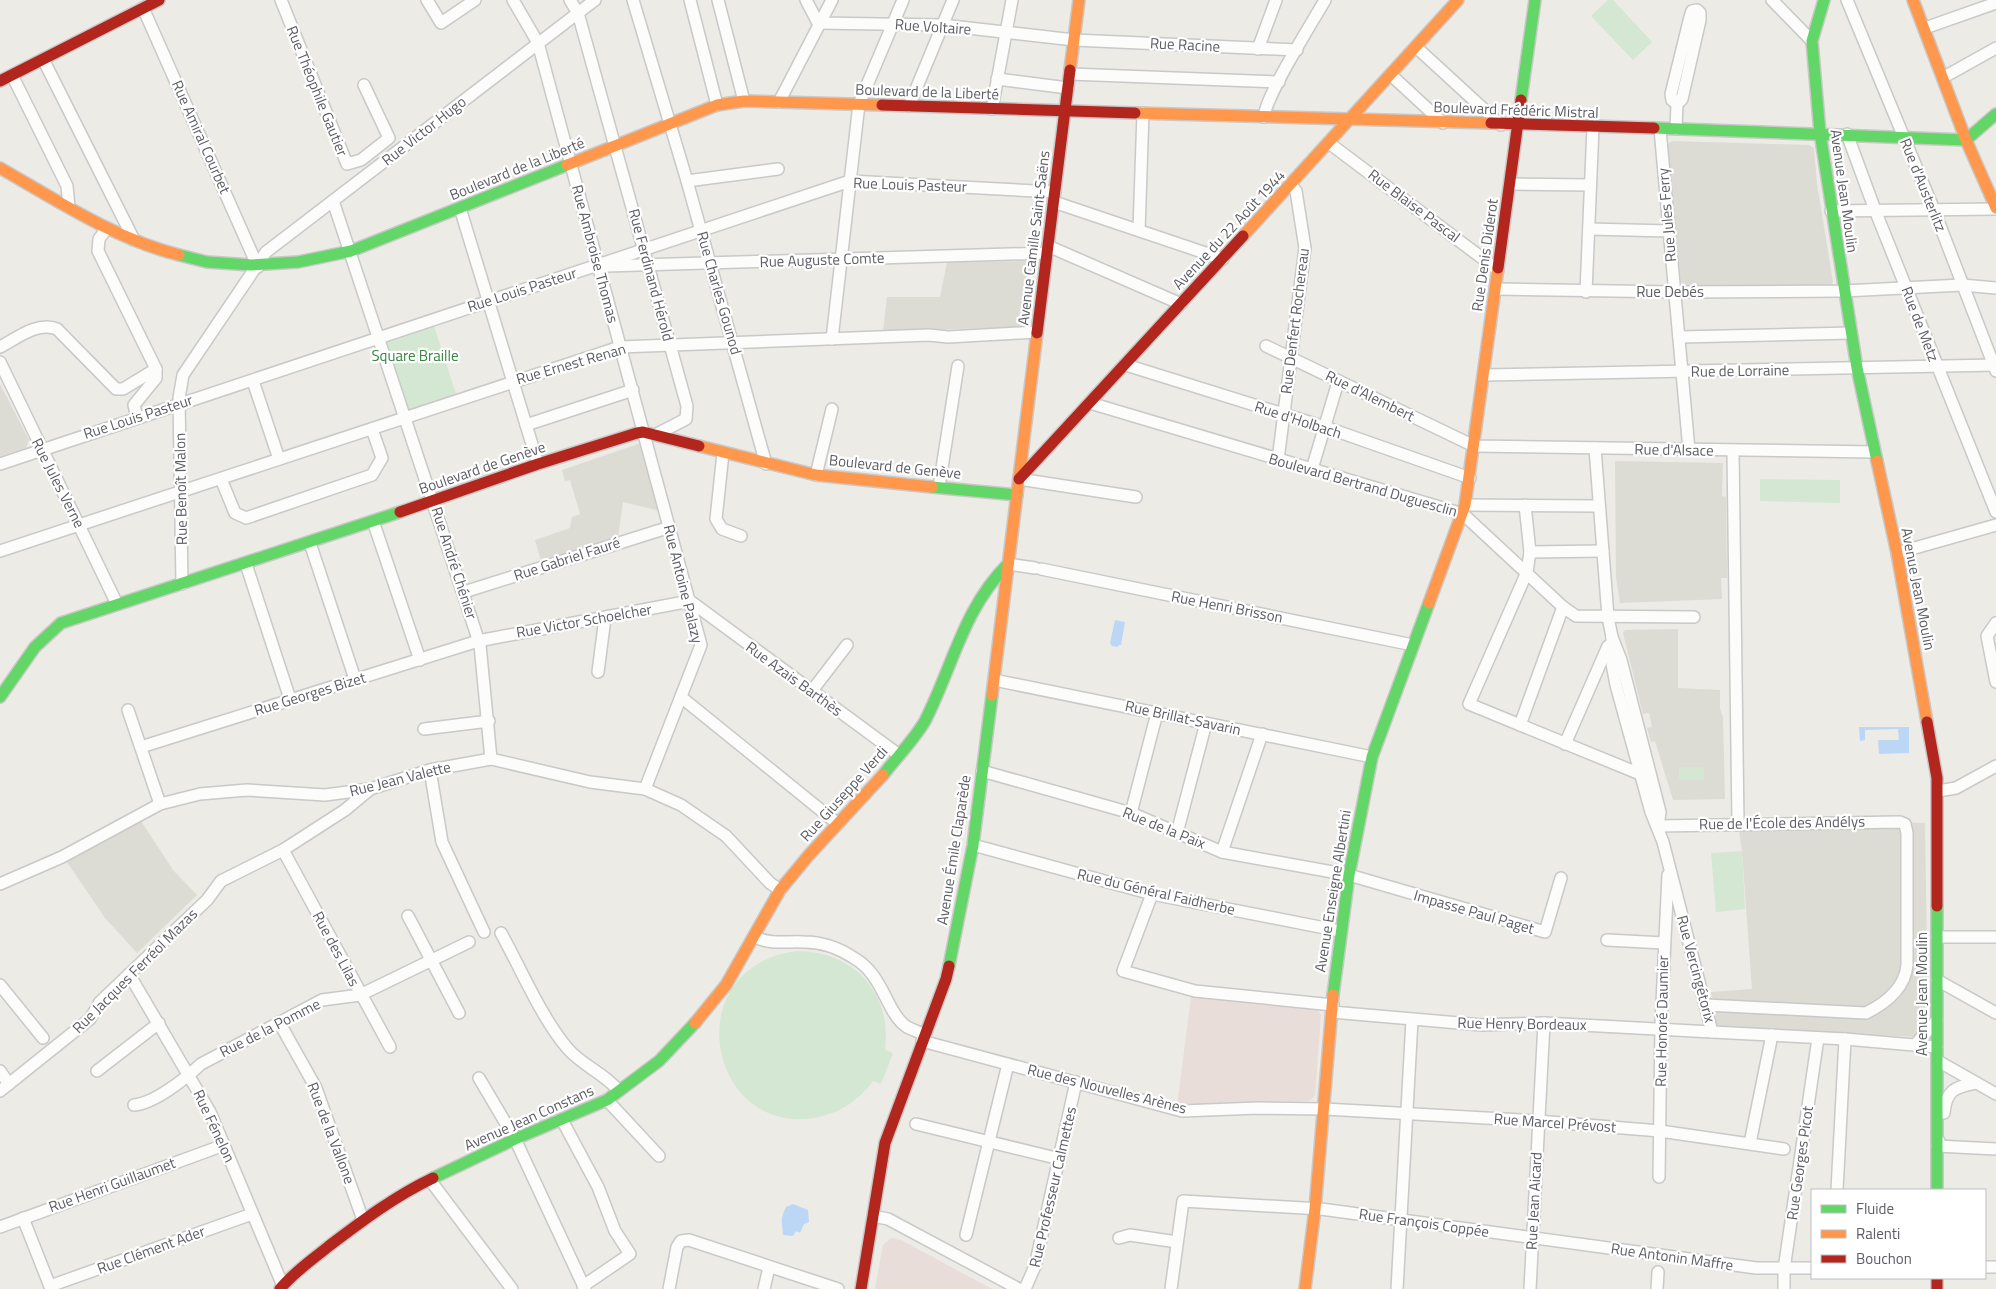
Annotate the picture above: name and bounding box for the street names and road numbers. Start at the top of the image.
street label: Rue Voltaire [894,12,972,41]
street label: Rue Théophile Gautier [281,22,354,160]
street label: Rue Racine [1149,31,1221,58]
street label: Rue Amiral Courbet [166,76,237,198]
street label: Boulevard de la Liberté [855,77,999,106]
street label: Rue Victor Hugo [376,90,471,171]
street label: Boulevard Frédéric Mistral [1433,95,1599,124]
street label: Avenue Jean Moulin [1824,128,1865,254]
street label: Boulevard de la Liberté [446,131,588,206]
street label: Rue d'Austerlitz [1894,135,1953,235]
street label: Avenue Camille Saint-Saëns [1011,149,1056,327]
street label: Rue Blaise Pascal [1363,163,1465,248]
street label: Avenue du 22 Août 1944 [1167,165,1290,295]
street label: Rue Jules Ferry [1651,167,1682,263]
street label: Rue Louis Pasteur [853,171,967,198]
street label: Rue Ambroise Thomas [566,182,625,326]
street label: Rue Denis Diderot [1465,196,1504,313]
street label: Rue Ferdinand Hérold [623,206,680,344]
street label: Rue Charles Gounod [691,229,748,357]
street label: Rue Auguste Comte [759,246,885,273]
street label: Rue Denfert Rochereau [1274,247,1315,395]
street label: Rue Louis Pasteur [464,261,580,318]
street label: Rue Debés [1636,280,1704,303]
street label: Rue de Metz [1896,283,1945,365]
street label: Rue Ernest Renan [513,337,628,390]
street label: Rue de Lorraine [1690,358,1790,383]
street label: Rue d'Alembert [1322,364,1419,427]
street label: Rue Louis Pasteur [80,388,196,445]
street label: Rue d'Holbach [1252,395,1345,444]
street label: Rue Benoît Malon [168,433,193,545]
street label: Rue Jules Verne [26,434,91,532]
street label: Boulevard de Genève [415,435,548,500]
street label: Rue d'Alsace [1634,437,1714,462]
street label: Boulevard Bertrand Duguesclin [1266,447,1460,523]
street label: Boulevard de Genève [828,448,962,485]
street label: Rue André Chénier [425,504,483,622]
street label: Rue Antoine Palazy [658,522,709,646]
street label: Avenue Jean Moulin [1895,526,1942,652]
street label: Rue Gabriel Fauré [511,530,623,587]
street label: Rue Henri Brisson [1169,584,1285,629]
street label: Rue Victor Schoelcher [514,597,654,644]
street label: Rue Azais Barthès [741,636,847,722]
street label: Rue Georges Bizet [251,665,369,721]
street label: Rue Brillat-Savarin [1123,694,1243,741]
street label: Rue Giuseppe Verdi [794,741,893,847]
street label: Rue Jean Valette [347,755,453,802]
street label: Avenue Émile Claparède [930,773,977,926]
street label: Rue de la Paix [1119,800,1209,855]
street label: Avenue Enseigne Albertini [1308,808,1357,974]
street label: Rue de l'École des Andélys [1699,810,1865,835]
street label: Rue du Général Faidherbe [1075,862,1237,921]
street label: Impasse Paul Paget [1411,883,1538,940]
street label: Rue Jacques Ferréol Mazas [67,903,203,1039]
street label: Rue des Lilas [307,907,366,990]
street label: Rue Vercingétorix [1671,913,1722,1025]
street label: Avenue Jean Moulin [1910,932,1933,1056]
street label: Rue Honoré Daumier [1649,955,1674,1087]
street label: Rue de la Pomme [215,992,324,1063]
street label: Rue Henry Bordeaux [1457,1011,1587,1036]
street label: Rue des Nouvelles Arènes [1025,1058,1189,1119]
street label: Rue de la Vallone [301,1079,361,1187]
street label: Avenue Jean Constans [460,1079,597,1156]
street label: Rue Fénelon [187,1085,241,1166]
street label: Rue Professeur Calmettes [1023,1104,1082,1270]
street label: Rue Georges Picot [1780,1104,1819,1222]
street label: Rue Marcel Prévost [1493,1107,1618,1138]
street label: Rue Henri Guillaumet [45,1151,179,1218]
street label: Rue Jean Aicard [1519,1151,1548,1250]
street label: Rue François Coppée [1358,1202,1491,1243]
street label: Rue Clément Ader [94,1219,208,1280]
street label: Rue Antonin Maffre [1609,1237,1735,1276]

